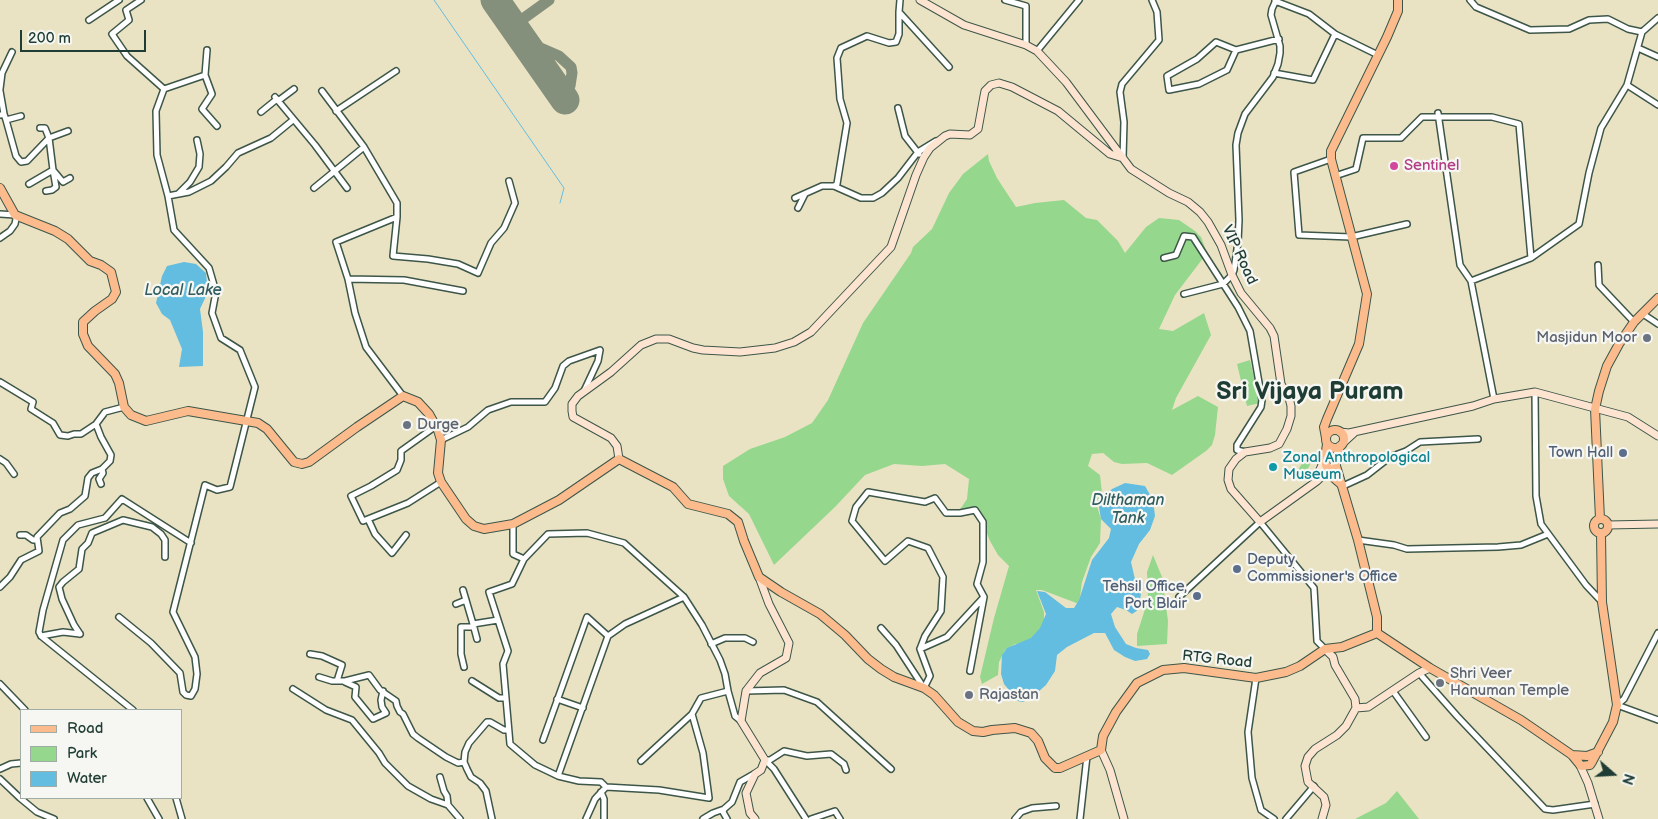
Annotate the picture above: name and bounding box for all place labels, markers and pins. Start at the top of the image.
place label: Sentinel [1404,157,1459,175]
marker: Sentinel [1388,160,1400,172]
place label: Masjidun Moor [1536,329,1637,347]
marker: Masjidun Moor [1641,332,1653,344]
place label: Durge [417,416,459,434]
marker: Durge [401,419,413,431]
place label: Town Hall [1548,444,1613,462]
marker: Town Hall [1617,447,1629,459]
place label: Zonal Anthropological Museum [1283,449,1430,484]
marker: Zonal Anthropological Museum [1267,461,1279,473]
place label: Deputy Commissioner's Office [1247,551,1397,586]
marker: Deputy Commissioner's Office [1231,563,1243,575]
place label: Tehsil Office, Port Blair [1103,578,1187,613]
marker: Tehsil Office, Port Blair [1191,590,1203,602]
place label: Shri Veer Hanuman Temple [1450,665,1569,700]
marker: Shri Veer Hanuman Temple [1434,677,1446,689]
place label: Rajastan [979,686,1039,704]
marker: Rajastan [963,689,975,701]

